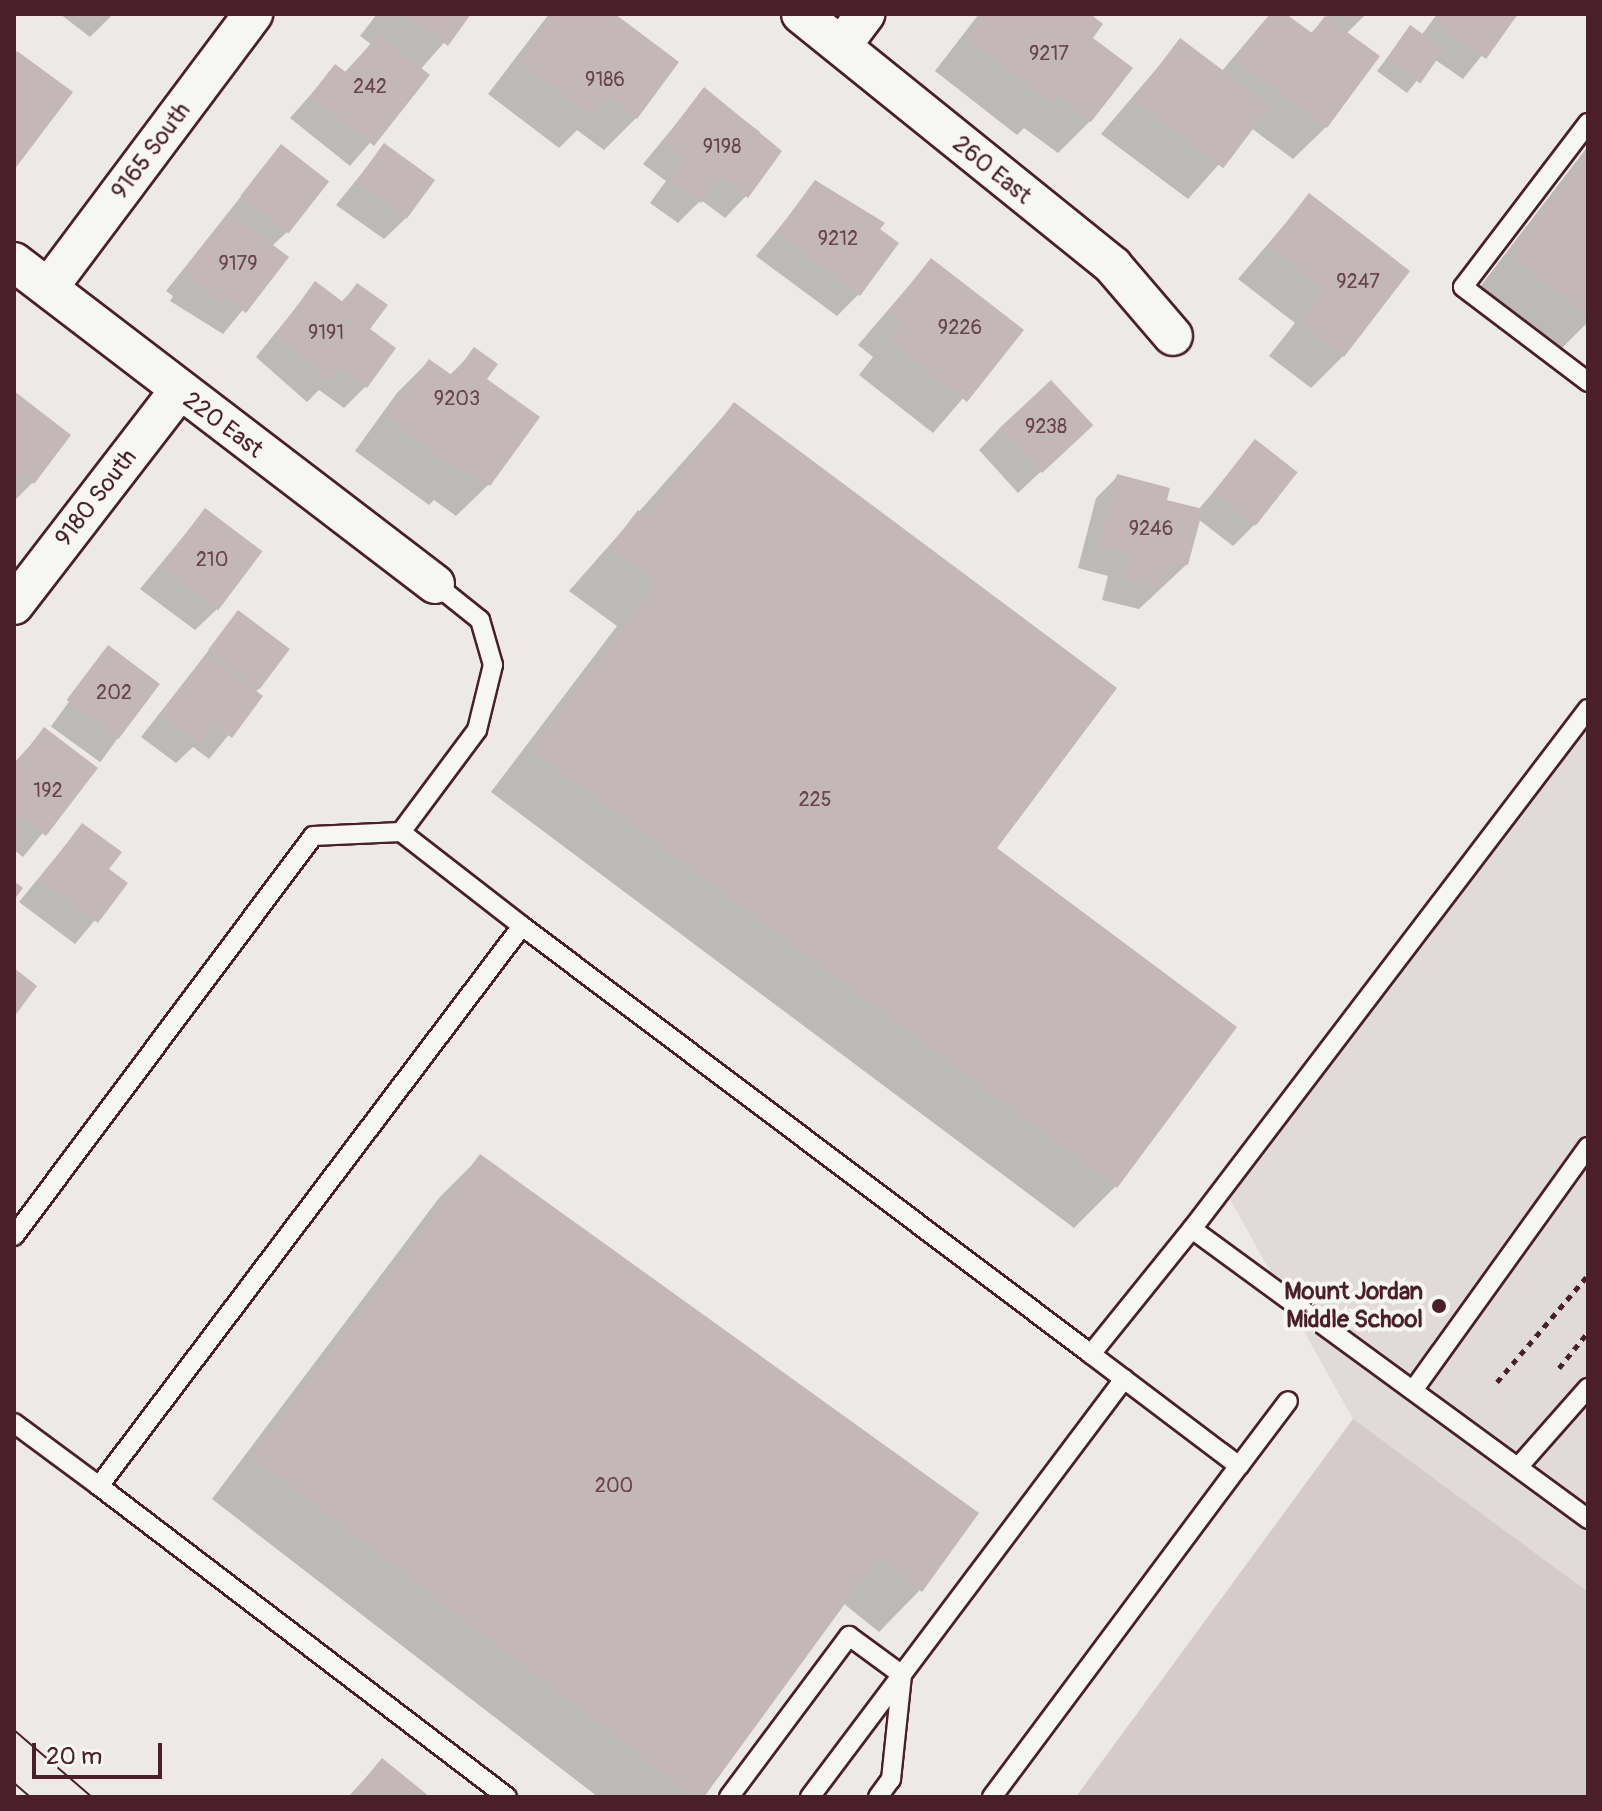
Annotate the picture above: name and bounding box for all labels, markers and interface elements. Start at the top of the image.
house number: 9217 [1029,41,1069,65]
house number: 9186 [585,67,625,91]
house number: 242 [353,74,387,98]
street label: 9165 South [105,97,197,205]
street label: 260 East [947,130,1037,210]
house number: 9198 [703,134,741,158]
house number: 9212 [818,226,858,250]
house number: 9179 [219,251,257,275]
house number: 9247 [1336,269,1380,293]
house number: 9226 [938,315,982,339]
house number: 9191 [308,320,344,344]
street label: 220 East [177,386,269,464]
house number: 9203 [434,386,480,410]
house number: 9238 [1025,414,1067,438]
street label: 9180 South [49,444,143,552]
house number: 9246 [1129,516,1173,540]
house number: 210 [196,547,228,571]
house number: 202 [96,680,132,704]
house number: 192 [33,778,63,802]
house number: 225 [798,787,832,811]
place label: Mount Jordan Middle School [1284,1278,1423,1334]
marker: Mount Jordan Middle School [1430,1297,1448,1315]
house number: 200 [595,1473,633,1497]
scale bar [36,1727,166,1777]
text: 20 m [46,1742,102,1771]

